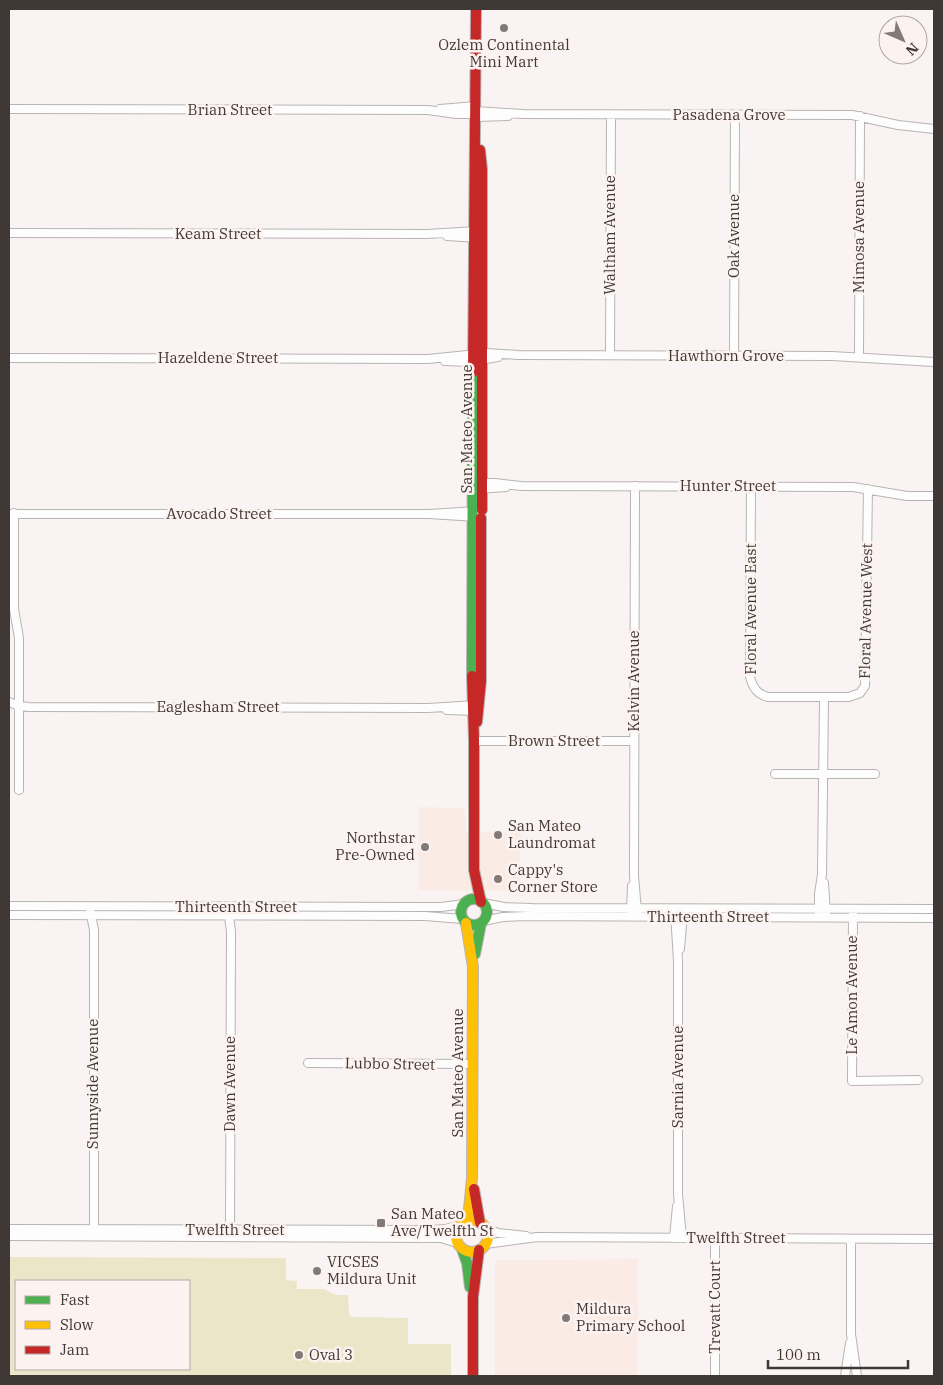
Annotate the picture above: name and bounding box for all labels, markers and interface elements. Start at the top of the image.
north arrow [878,15,928,65]
marker: Ozlem Continental Mini Mart [498,22,510,34]
place label: Ozlem Continental Mini Mart [438,35,570,71]
text: N [902,39,922,59]
street label: Brian Street [188,100,272,119]
street label: Pasadena Grove [673,105,785,124]
street label: Waltham Avenue [600,175,619,295]
street label: Mimosa Avenue [849,181,868,293]
street label: Oak Avenue [724,194,743,278]
street label: Keam Street [175,224,261,243]
street label: Hawthorn Grove [668,346,784,365]
street label: Hazeldene Street [158,348,278,367]
street label: San Mateo Avenue [457,364,476,494]
street label: Hunter Street [680,476,776,495]
street label: Avocado Street [166,504,272,523]
street label: Floral Avenue East [741,543,760,675]
street label: Floral Avenue West [855,543,876,679]
street label: Kelvin Avenue [624,630,643,732]
street label: Eaglesham Street [156,697,280,716]
street label: Brown Street [508,731,600,750]
place label: San Mateo Laundromat [508,816,596,852]
place label: Northstar Pre-Owned [335,828,415,864]
marker: San Mateo Laundromat [492,829,504,841]
marker: Northstar Pre-Owned [419,841,431,853]
place label: Cappy's Corner Store [508,860,598,896]
marker: Cappy's Corner Store [492,873,504,885]
street label: Thirteenth Street [175,897,297,916]
street label: Thirteenth Street [647,907,769,926]
street label: Le Amon Avenue [842,935,861,1055]
street label: San Mateo Avenue [448,1008,467,1138]
street label: Sunnyside Avenue [83,1019,102,1149]
street label: Sarnia Avenue [668,1026,687,1128]
street label: Dawn Avenue [220,1036,239,1132]
street label: Lubbo Street [345,1053,435,1074]
place label: San Mateo Ave/Twelfth St [391,1204,494,1240]
marker: San Mateo Ave/Twelfth St [375,1217,387,1229]
street label: Twelfth Street [185,1220,285,1239]
street label: Twelfth Street [686,1228,786,1247]
place label: VICSES Mildura Unit [327,1252,417,1288]
street label: Trevatt Court [705,1260,724,1354]
marker: VICSES Mildura Unit [311,1265,323,1277]
legend [15,1280,190,1370]
text: Fast [60,1290,90,1309]
place label: Mildura Primary School [576,1299,685,1335]
marker: Mildura Primary School [560,1312,572,1324]
text: Slow [60,1315,94,1334]
scale bar [768,1338,908,1370]
text: Jam [60,1340,89,1359]
place label: Oval 3 [309,1345,353,1364]
text: 100 m [776,1345,821,1364]
marker: Oval 3 [293,1349,305,1361]

